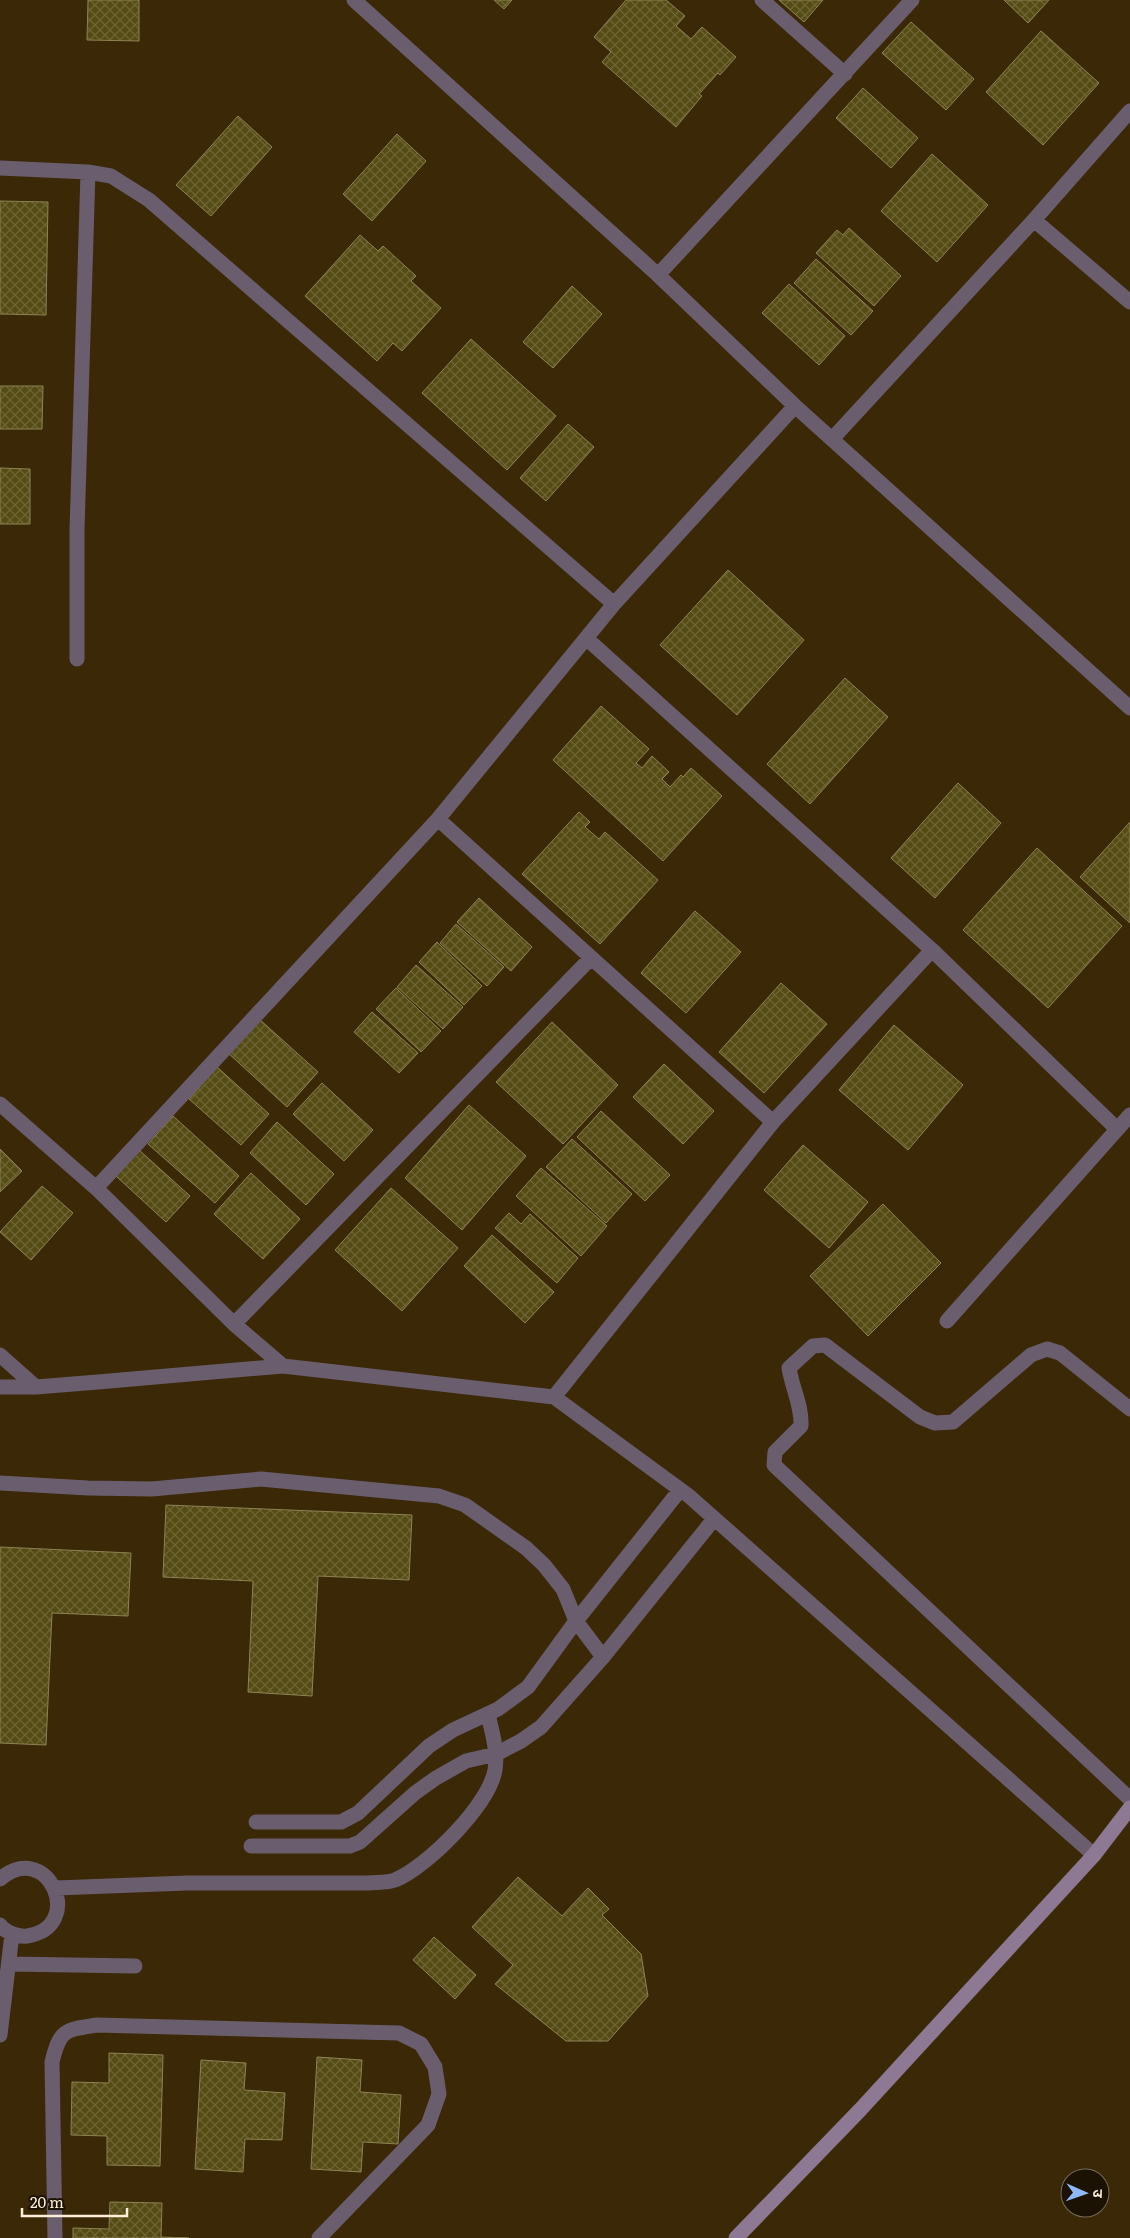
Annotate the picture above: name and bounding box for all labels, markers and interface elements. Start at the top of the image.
north arrow [1060,2168,1110,2218]
scale bar [22,2186,128,2218]
text: उ [1089,2189,1109,2199]
text: 20 m [30,2190,64,2213]

